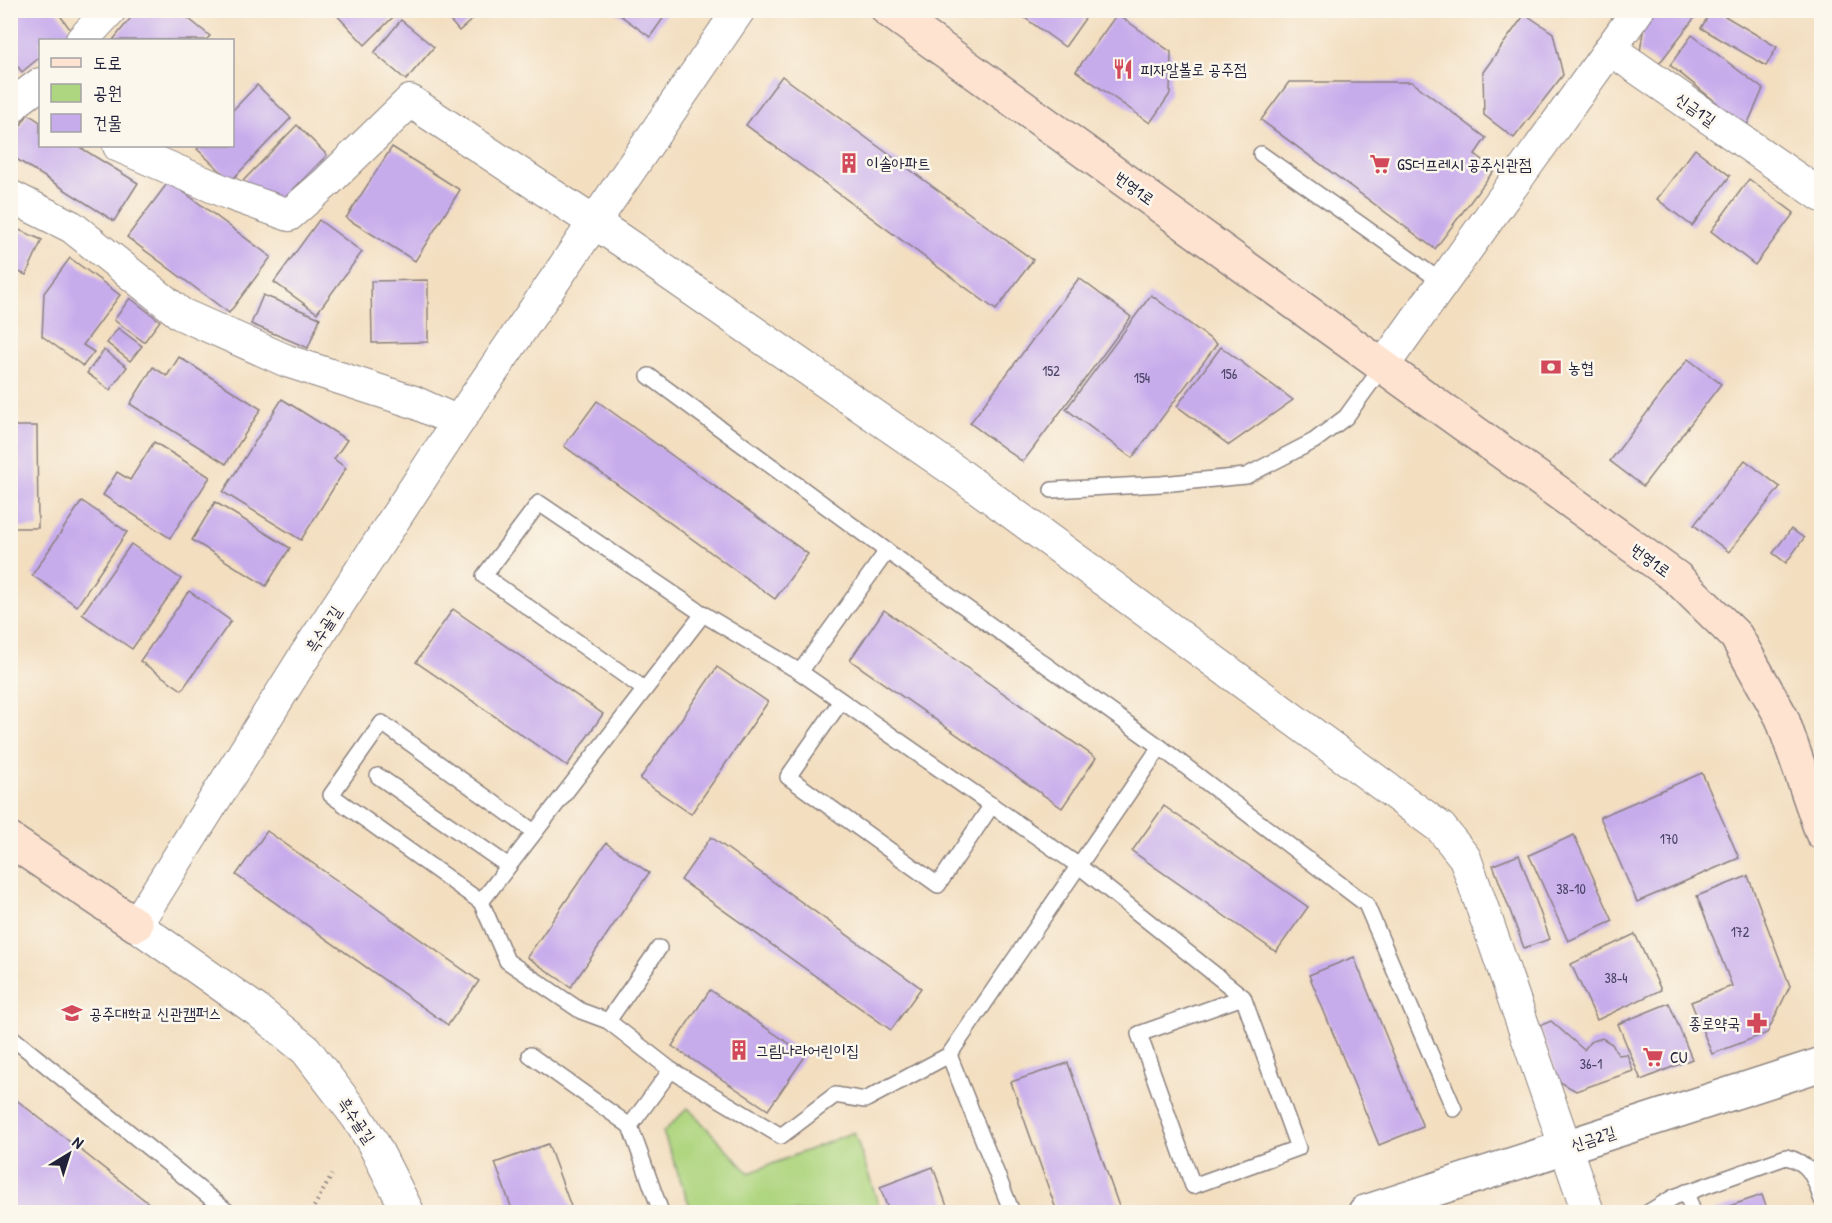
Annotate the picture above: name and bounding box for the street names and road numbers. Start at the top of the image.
street label: 신금1길 [1671,87,1721,131]
street label: 번영1로 [1111,166,1159,210]
street label: 번영1로 [1627,538,1675,582]
street label: 흑수골길 [300,601,346,657]
street label: 흑수골길 [333,1093,381,1148]
street label: 신금2길 [1568,1120,1618,1156]

